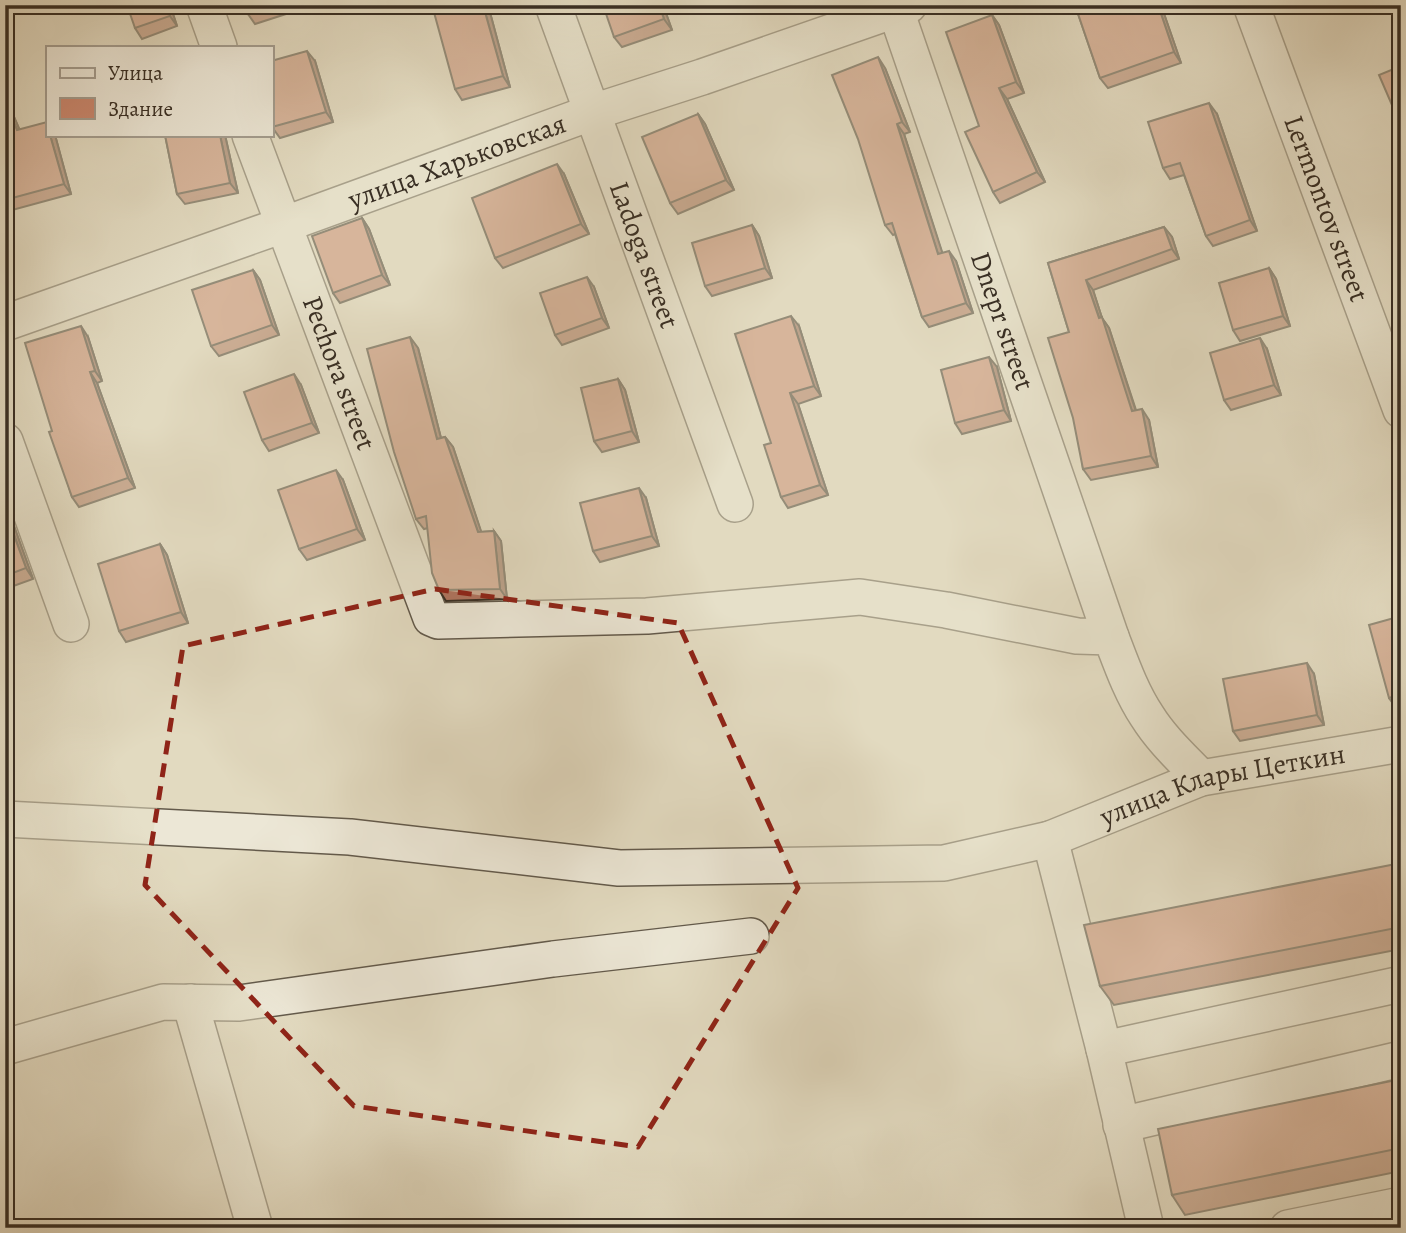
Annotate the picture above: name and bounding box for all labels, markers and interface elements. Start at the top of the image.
legend [46,46,273,136]
text: Улица [108,59,163,87]
text: Здание [108,95,173,123]
street label: улица Харьковская [342,104,571,219]
street label: Lermontov street [1274,110,1378,307]
street label: Ladoga street [600,176,688,334]
street label: Dnepr street [961,247,1044,395]
street label: Pechora street [293,290,385,455]
street label: улица Клары Цеткин [1093,735,1348,836]

